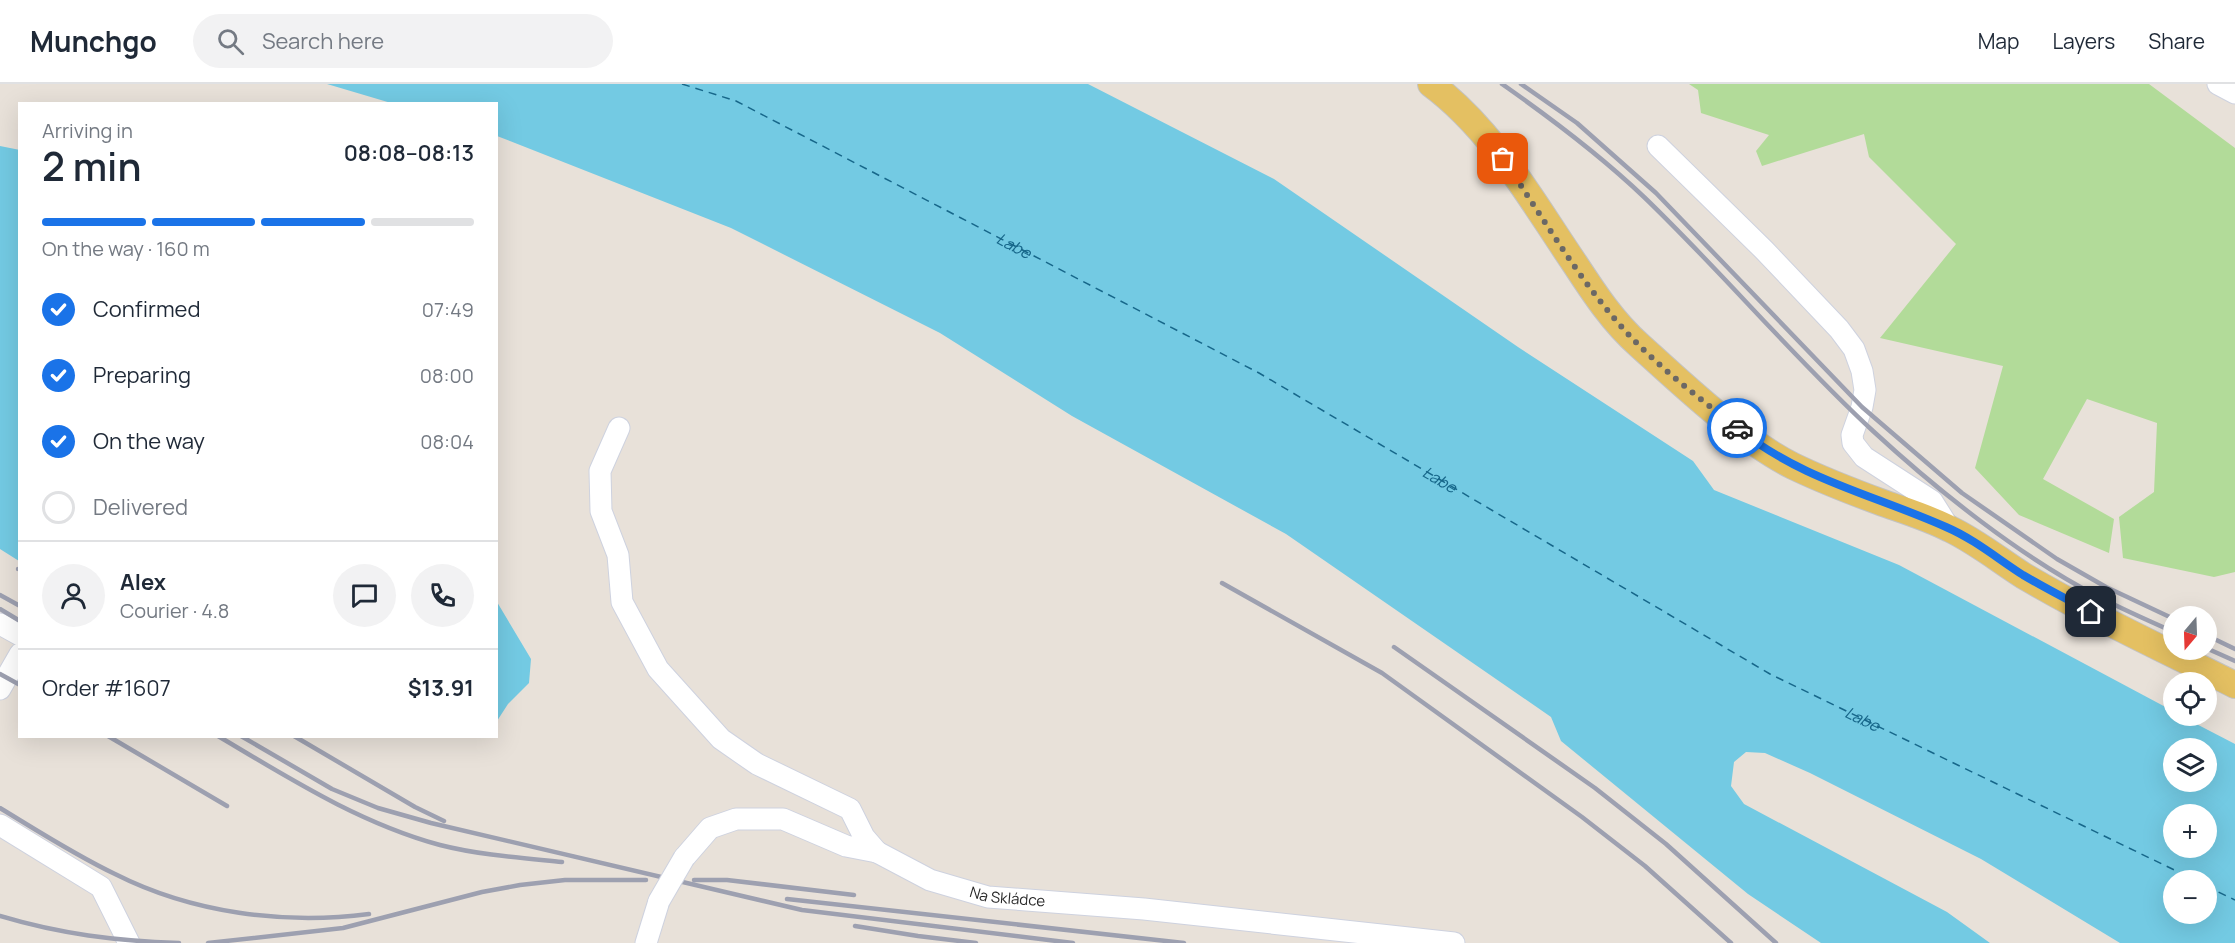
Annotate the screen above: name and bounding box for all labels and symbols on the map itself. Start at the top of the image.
pin [1477,133,1528,184]
water label: Labe [993,228,1036,264]
courier [1707,398,1767,458]
water label: Labe [1419,461,1462,499]
pin [2065,586,2116,637]
north arrow [2163,606,2217,660]
water label: Labe [1842,701,1885,737]
street label: Na Skládce [967,881,1046,911]

